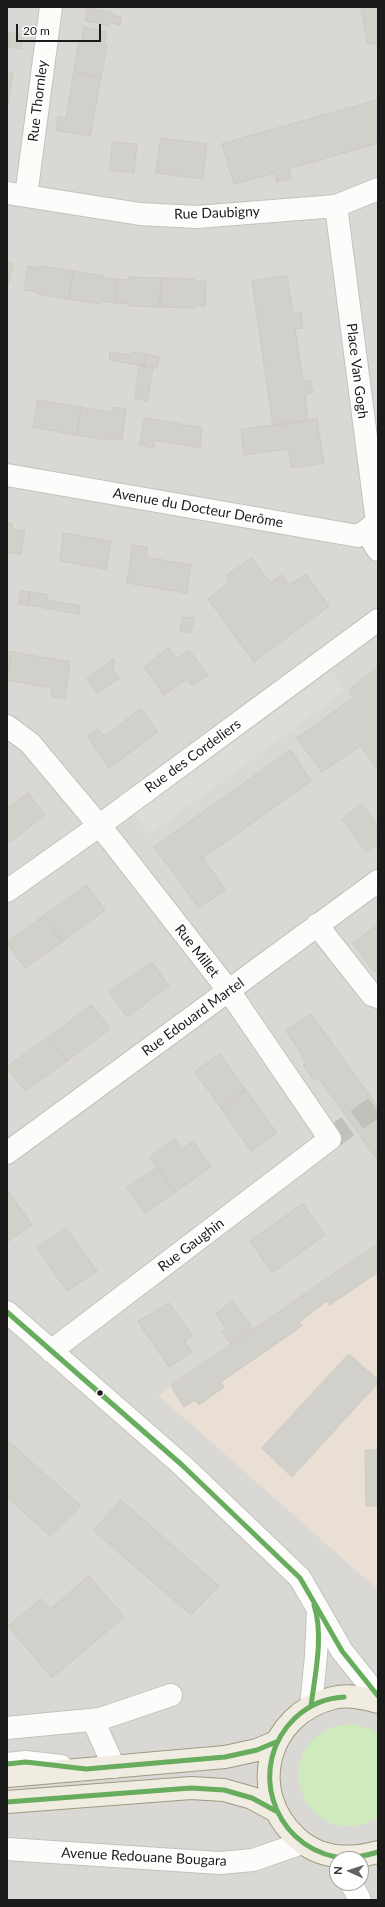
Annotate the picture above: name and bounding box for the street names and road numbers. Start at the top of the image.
street label: Rue Thornley [25,59,51,143]
street label: Rue Daubigny [174,203,260,223]
street label: Place Van Gogh [343,322,371,420]
street label: Avenue du Docteur Derôme [111,485,285,531]
street label: Rue des Cordeliers [142,716,244,796]
street label: Rue Millet [171,921,223,981]
street label: Rue Edouard Martel [139,974,247,1060]
street label: Rue Gaughin [155,1215,227,1275]
street label: Avenue Redouane Bougara [61,1844,227,1870]

